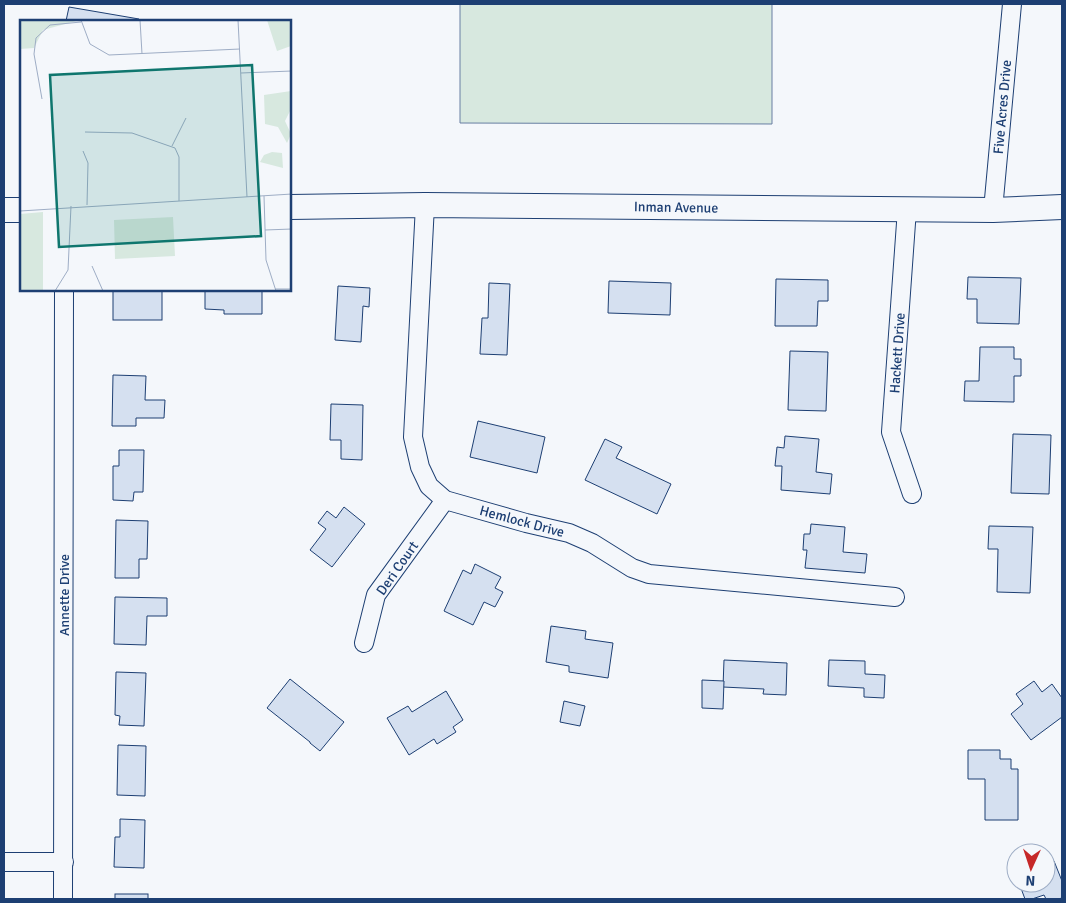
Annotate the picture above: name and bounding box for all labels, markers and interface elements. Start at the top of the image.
inset map [20,20,291,291]
street label: Five Acres Drive [990,59,1015,155]
street label: Inman Avenue [634,198,718,217]
street label: Hackett Drive [886,312,909,394]
street label: Hemlock Drive [478,502,566,541]
street label: Deri Court [373,538,422,599]
street label: Annette Drive [56,554,73,636]
north arrow [1006,843,1056,893]
text: N [1025,872,1036,889]

